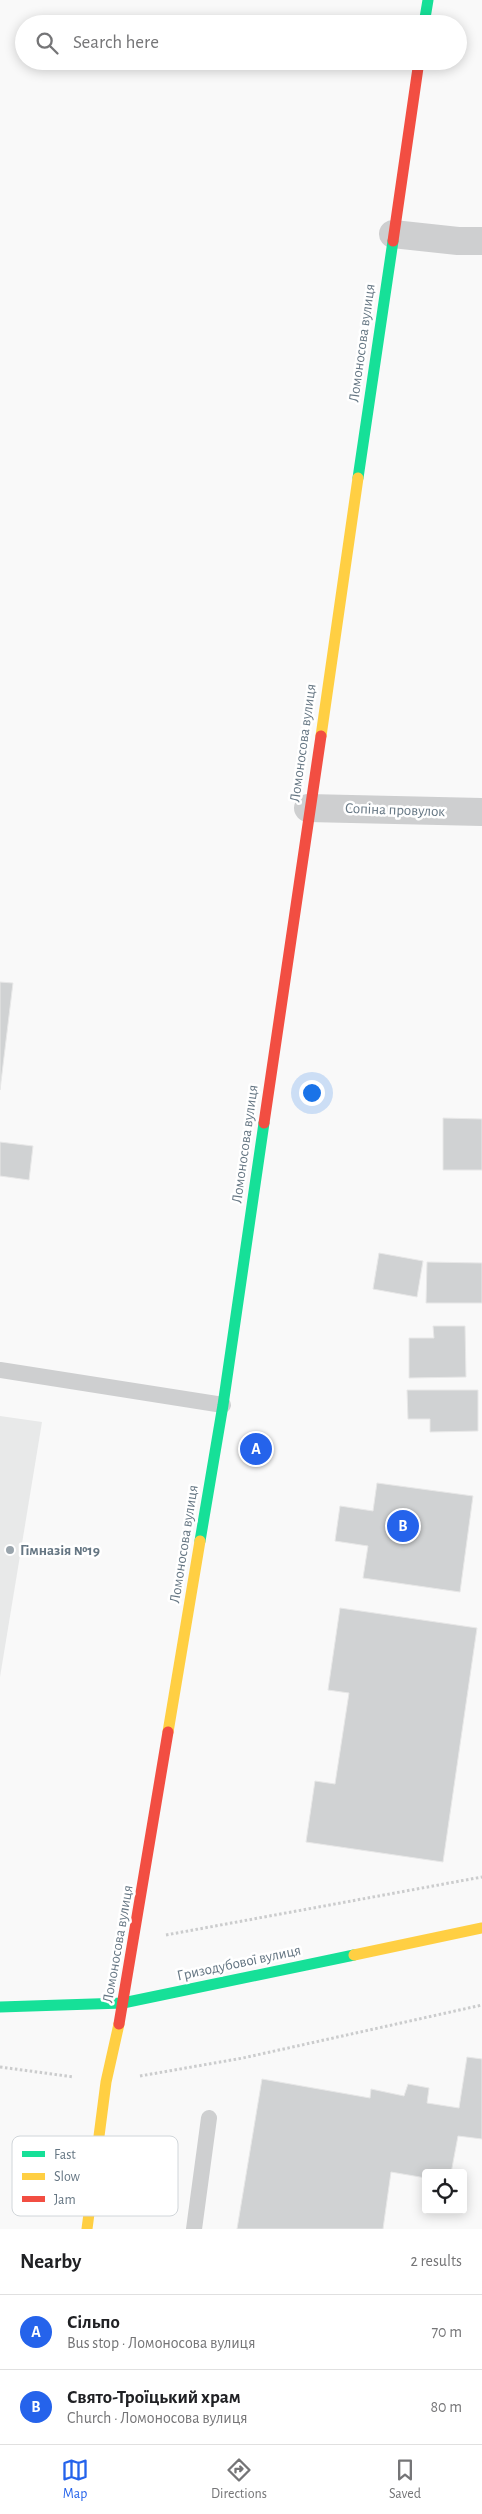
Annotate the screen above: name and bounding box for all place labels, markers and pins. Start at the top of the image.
pin: A [240,1430,272,1468]
pin: B [387,1507,419,1545]
place label: Гімназія №19 [20,1543,100,1558]
marker: Гімназія №19 [4,1544,16,1556]

